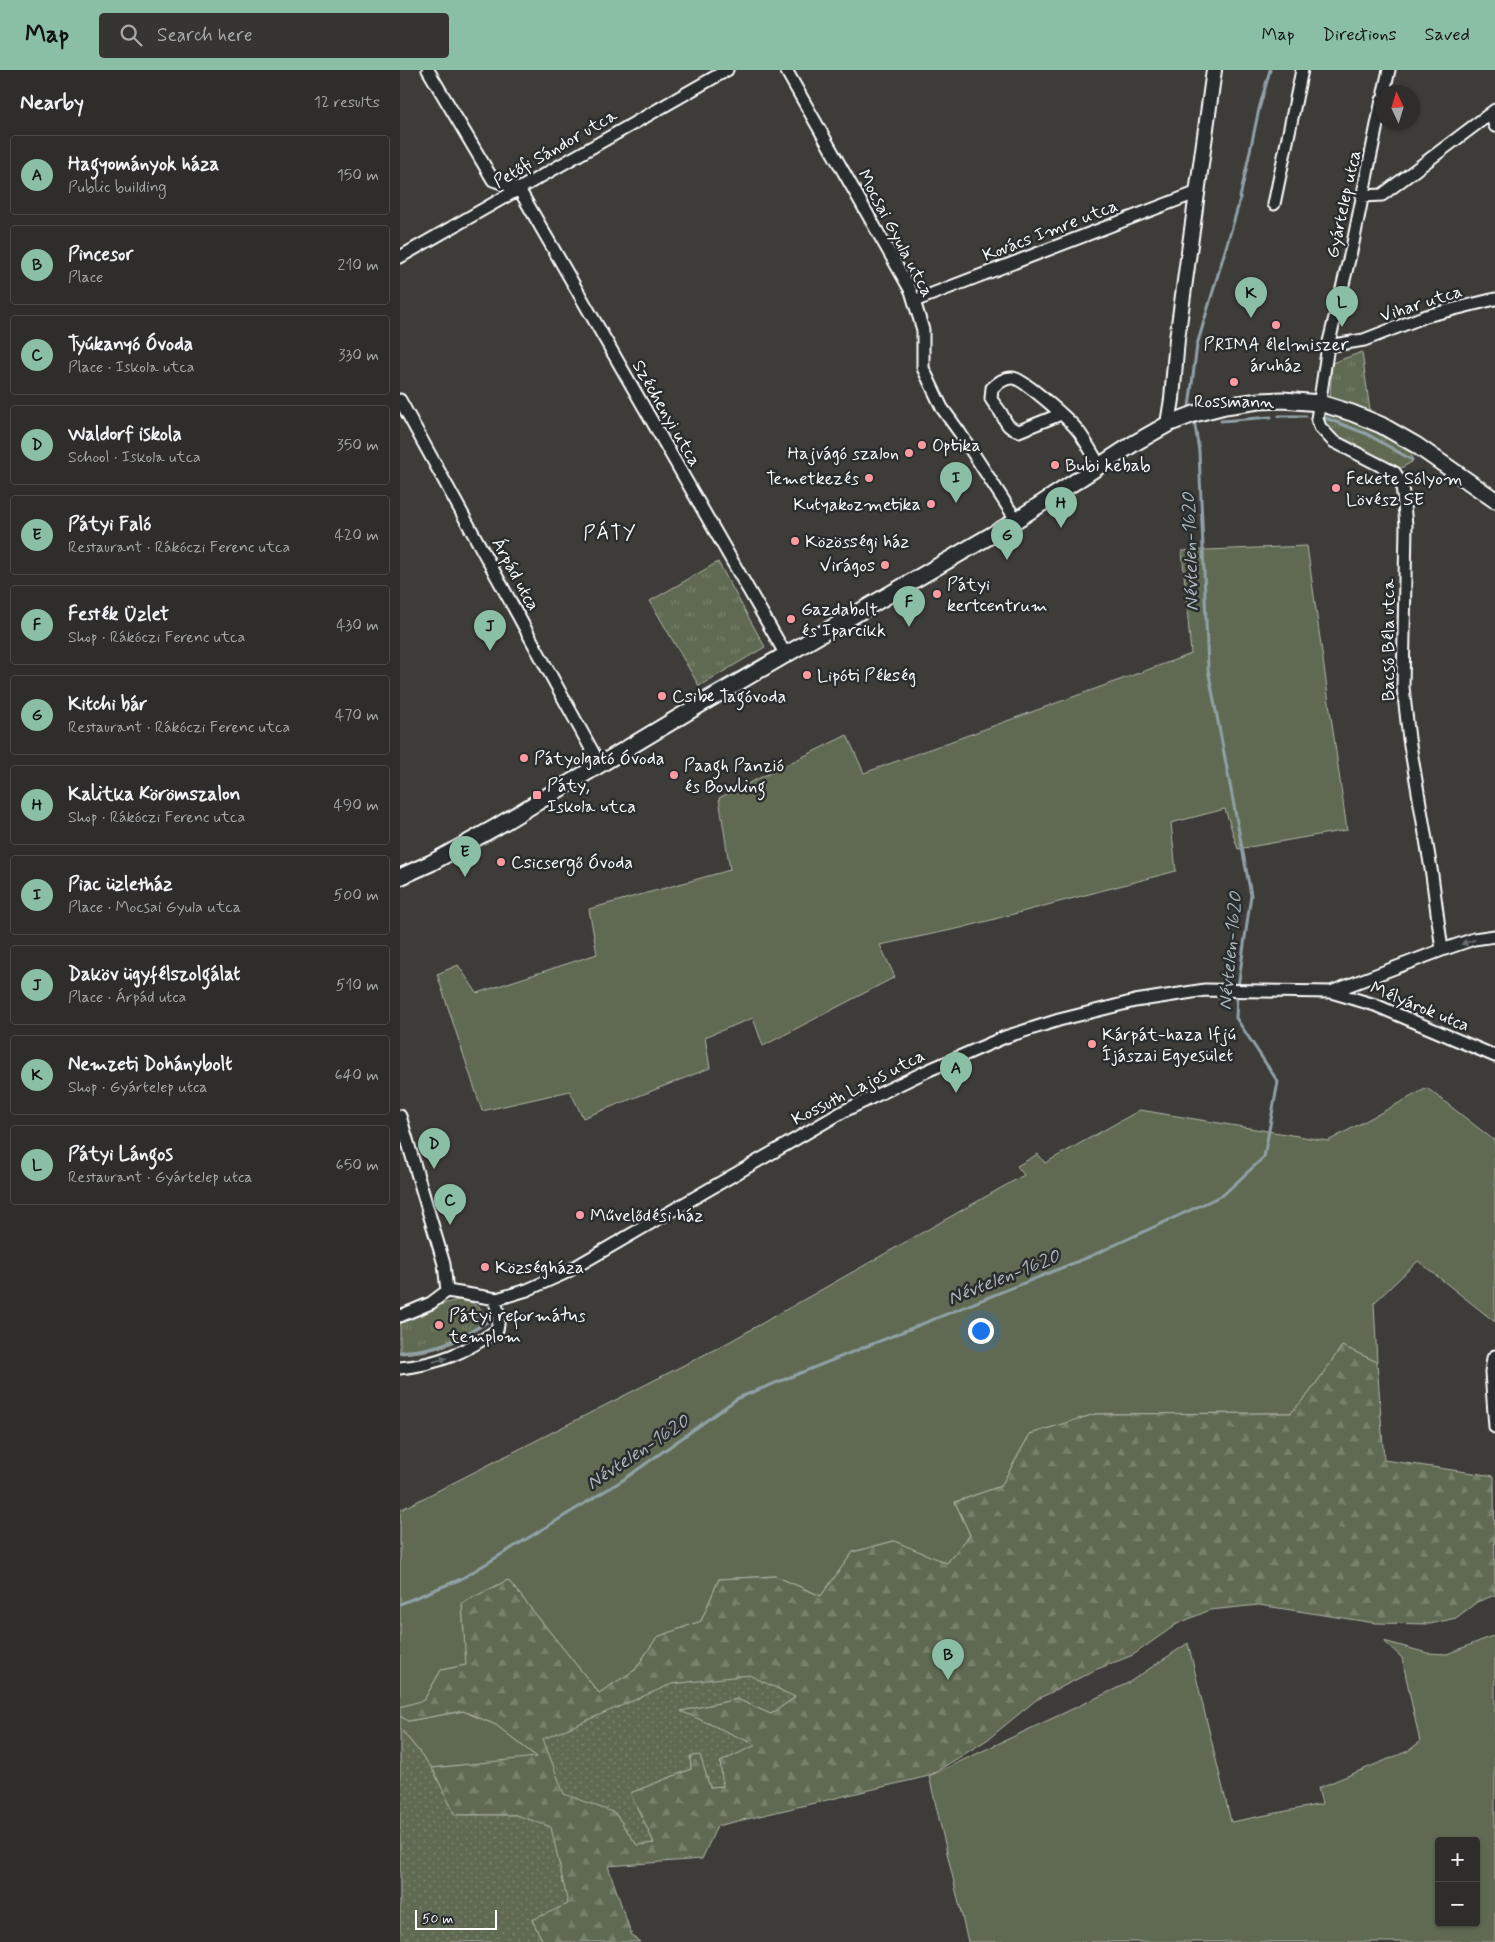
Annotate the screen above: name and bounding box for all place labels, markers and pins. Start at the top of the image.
pin: K [1235,277,1267,318]
pin: L [1326,286,1358,327]
marker: PRIMA élelmiszer áruház [1270,319,1282,331]
place label: PRIMA élelmiszer áruház [1203,333,1349,378]
marker: Rossmann [1228,376,1240,388]
place label: Rossmann [1194,390,1274,414]
place label: Optika [932,434,981,458]
marker: Optika [916,439,928,451]
place label: Hajvágó szalon [788,442,899,466]
marker: Hajvágó szalon [903,447,915,459]
place label: Bubi kebab [1065,454,1151,478]
marker: Bubi kebab [1049,459,1061,471]
pin: I [940,462,972,503]
place label: Temetkezés [766,467,859,491]
place label: Fekete Sólyom Lövész SE [1346,467,1462,512]
marker: Temetkezés [863,472,875,484]
marker: Fekete Sólyom Lövész SE [1330,482,1342,494]
pin: H [1045,487,1077,528]
place label: Kutyakozmetika [793,493,921,517]
marker: Kutyakozmetika [925,498,937,510]
pin: G [991,519,1023,560]
place label: Közösségi ház [805,530,910,554]
marker: Közösségi ház [789,535,801,547]
place label: Virágos [820,554,875,578]
marker: Virágos [879,559,891,571]
place label: Pátyi kertcentrum [947,573,1048,618]
pin: F [893,586,925,627]
marker: Pátyi kertcentrum [931,588,943,600]
place label: Gazdabolt és Iparcikk [801,598,886,643]
pin: J [474,610,506,651]
marker: Gazdabolt és Iparcikk [785,613,797,625]
place label: Lipóti Pékség [817,664,916,688]
marker: Lipóti Pékség [801,669,813,681]
place label: Csibe Tagóvoda [672,685,786,711]
marker: Csibe Tagóvoda [656,690,668,702]
place label: Pátyolgató Óvoda [534,747,665,771]
marker: Pátyolgató Óvoda [518,752,530,764]
place label: Paagh Panzió és Bowling [684,754,784,801]
marker: Paagh Panzió és Bowling [668,769,680,781]
place label: Páty, Iskola utca [547,774,636,819]
marker: Páty, Iskola utca [531,789,543,801]
pin: E [449,836,481,877]
place label: Csicsergő Óvoda [511,851,633,876]
marker: Csicsergő Óvoda [495,856,507,868]
place label: Kárpát-haza Ifjú Íjászai Egyesület [1102,1023,1236,1068]
marker: Kárpát-haza Ifjú Íjászai Egyesület [1086,1038,1098,1050]
pin: A [940,1052,972,1093]
pin: D [418,1128,450,1169]
pin: C [434,1184,466,1225]
place label: Művelődési ház [590,1204,703,1228]
marker: Művelődési ház [574,1209,586,1221]
place label: Községháza [495,1256,584,1280]
marker: Községháza [479,1261,491,1273]
place label: Pátyi református templom [448,1304,586,1349]
marker: Pátyi református templom [433,1319,445,1331]
pin: B [932,1639,964,1680]

